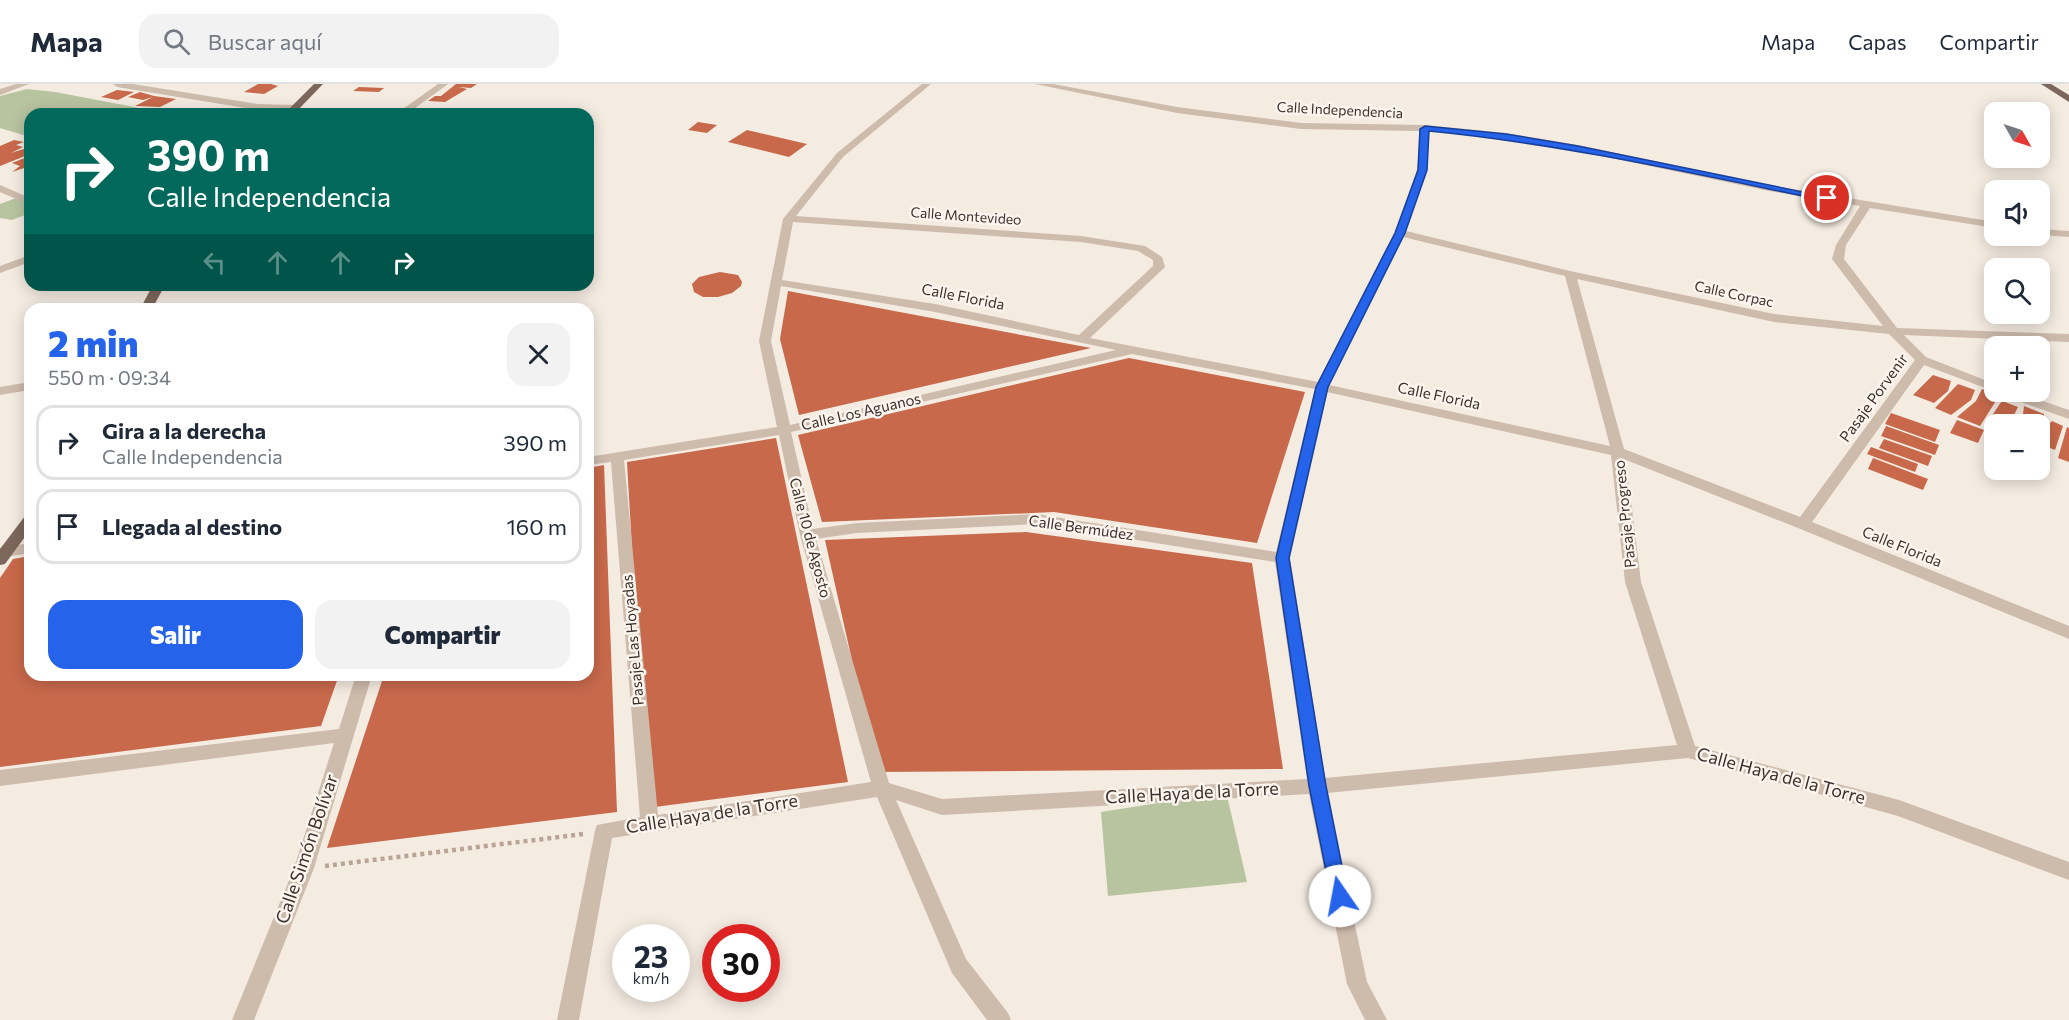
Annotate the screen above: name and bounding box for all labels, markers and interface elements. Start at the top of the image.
search box [139,14,559,68]
text: Mapa [30,24,103,58]
icon: search [160,25,193,58]
text: Buscar aquí [208,28,322,55]
text: Mapa [1761,29,1815,54]
text: Capas [1848,29,1907,54]
text: Compartir [1940,29,2039,54]
street label: Calle Independencia [1276,98,1404,121]
north arrow [1984,102,2050,168]
map controls [1984,102,2050,480]
text: 390 m [147,128,270,180]
icon: right [48,132,126,210]
pin [1801,172,1852,223]
text: Calle Independencia [147,180,391,213]
button: sound [1984,180,2050,246]
icon: arrive [1810,181,1843,214]
street label: Calle Montevideo [910,203,1022,228]
icon: left [198,246,231,279]
icon: ahead [261,246,294,279]
icon: ahead [324,246,357,279]
icon: right [387,246,420,279]
button: search [1984,258,2050,324]
street label: Calle Corpac [1693,277,1775,310]
street label: Calle Florida [920,279,1006,313]
text: 2 min [48,320,138,364]
button: close [507,323,570,386]
button: + [1984,336,2050,402]
street label: Pasaje Porvenir [1835,350,1911,445]
text: 550 m · 09:34 [48,365,171,389]
street label: Calle Florida [1396,377,1482,413]
street label: Calle Los Aguanos [799,388,923,434]
button: − [1984,414,2050,480]
text: Gira a la derecha [102,417,266,444]
icon: right [51,426,84,459]
text: 390 m [503,429,567,456]
text: Calle Independencia [102,444,283,468]
street label: Pasaje Progreso [1609,459,1639,569]
street label: Calle 10 de Agosto [786,476,836,600]
icon: arrive [51,510,84,543]
street label: Calle Bermúdez [1028,511,1135,543]
text: Llegada al destino [102,513,282,540]
text: 160 m [506,513,567,540]
street label: Calle Florida [1860,522,1945,570]
street label: Pasaje Las Hoyadas [617,574,647,706]
button: Salir [48,600,303,669]
button: Compartir [315,600,570,669]
street label: Calle Haya de la Torre [1694,742,1868,808]
street label: Calle Simón Bolívar [270,771,342,926]
street label: Calle Haya de la Torre [1105,776,1279,808]
street label: Calle Haya de la Torre [624,789,799,837]
position arrow [1308,864,1372,928]
speed limit sign: 30 [702,924,780,1002]
text: 23 [634,937,668,974]
text: km/h [633,969,669,987]

